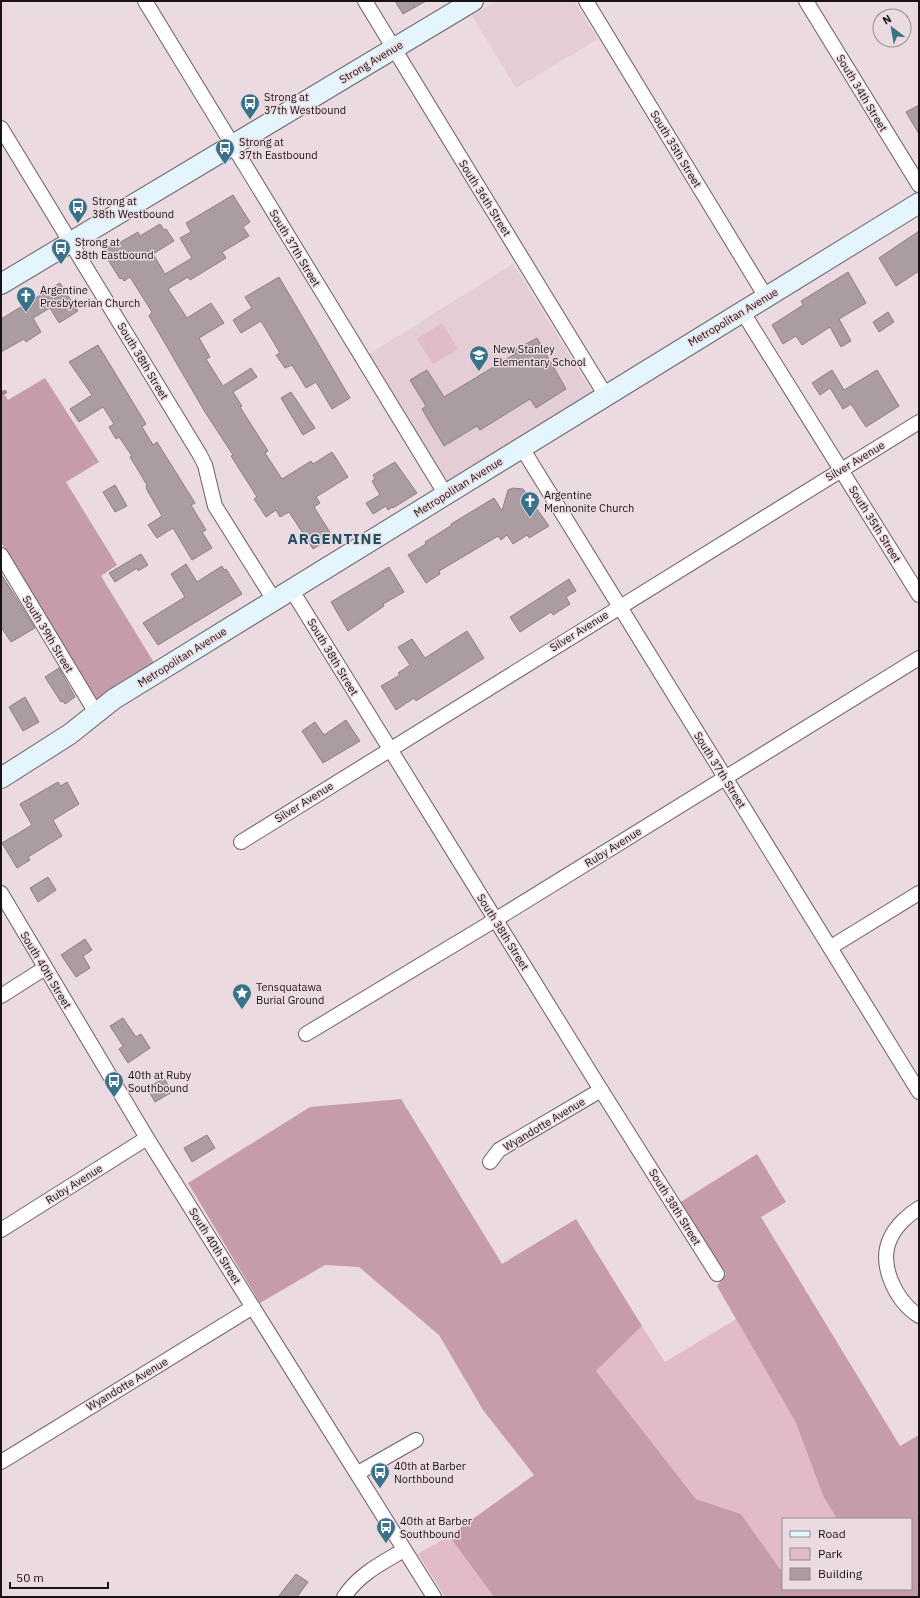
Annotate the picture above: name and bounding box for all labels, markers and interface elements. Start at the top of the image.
north arrow [872,8,912,48]
text: N [880,11,894,27]
street label: Strong Avenue [337,38,405,86]
street label: South 34th Street [833,52,891,134]
place label: Strong at 37th Westbound [264,90,346,117]
bus stop icon: Strong at 37th Westbound [239,92,261,120]
street label: South 35th Street [647,108,705,190]
place label: Strong at 37th Eastbound [239,135,318,162]
bus stop icon: Strong at 37th Eastbound [214,137,236,165]
street label: South 36th Street [456,157,514,239]
place label: Strong at 38th Westbound [92,194,174,221]
bus stop icon: Strong at 38th Westbound [67,196,89,224]
street label: South 37th Street [266,207,324,289]
place label: Strong at 38th Eastbound [75,235,154,262]
bus stop icon: Strong at 38th Eastbound [50,237,72,265]
place label: Argentine Presbyterian Church [40,283,140,310]
church icon: Argentine Presbyterian Church [15,285,37,313]
street label: Metropolitan Avenue [685,285,781,349]
street label: South 38th Street [114,320,172,402]
place label: New Stanley Elementary School [493,342,586,369]
school or university icon: New Stanley Elementary School [468,344,490,372]
street label: Silver Avenue [823,438,887,484]
street label: Metropolitan Avenue [411,454,505,520]
street label: South 35th Street [846,483,904,565]
place label: Argentine Mennonite Church [544,488,634,515]
church icon: Argentine Mennonite Church [519,490,541,518]
district label: ARGENTINE [287,529,383,548]
street label: South 39th Street [19,593,77,675]
street label: Silver Avenue [547,607,611,655]
street label: South 38th Street [304,616,362,698]
street label: Metropolitan Avenue [135,624,229,690]
street label: South 37th Street [691,729,749,811]
street label: Silver Avenue [272,778,336,826]
street label: Ruby Avenue [582,824,644,870]
street label: South 38th Street [474,891,532,973]
street label: South 40th Street [17,929,75,1011]
place label: Tensquatawa Burial Ground [256,980,324,1007]
place icon: Tensquatawa Burial Ground [231,982,253,1010]
place label: 40th at Ruby Southbound [128,1068,192,1095]
bus stop icon: 40th at Ruby Southbound [103,1070,125,1098]
street label: Wyandotte Avenue [501,1094,587,1154]
street label: Ruby Avenue [43,1161,105,1207]
street label: South 38th Street [646,1166,704,1248]
street label: South 40th Street [186,1205,244,1287]
street label: Wyandotte Avenue [84,1354,170,1414]
place label: 40th at Barber Northbound [394,1459,466,1486]
bus stop icon: 40th at Barber Northbound [369,1461,391,1489]
place label: 40th at Barber Southbound [400,1514,472,1541]
bus stop icon: 40th at Barber Southbound [375,1516,397,1544]
legend [782,1518,912,1590]
text: Road [818,1526,846,1541]
text: Park [818,1546,843,1561]
scale bar [10,1564,108,1590]
text: Building [818,1566,863,1581]
text: 50 m [16,1570,44,1585]

